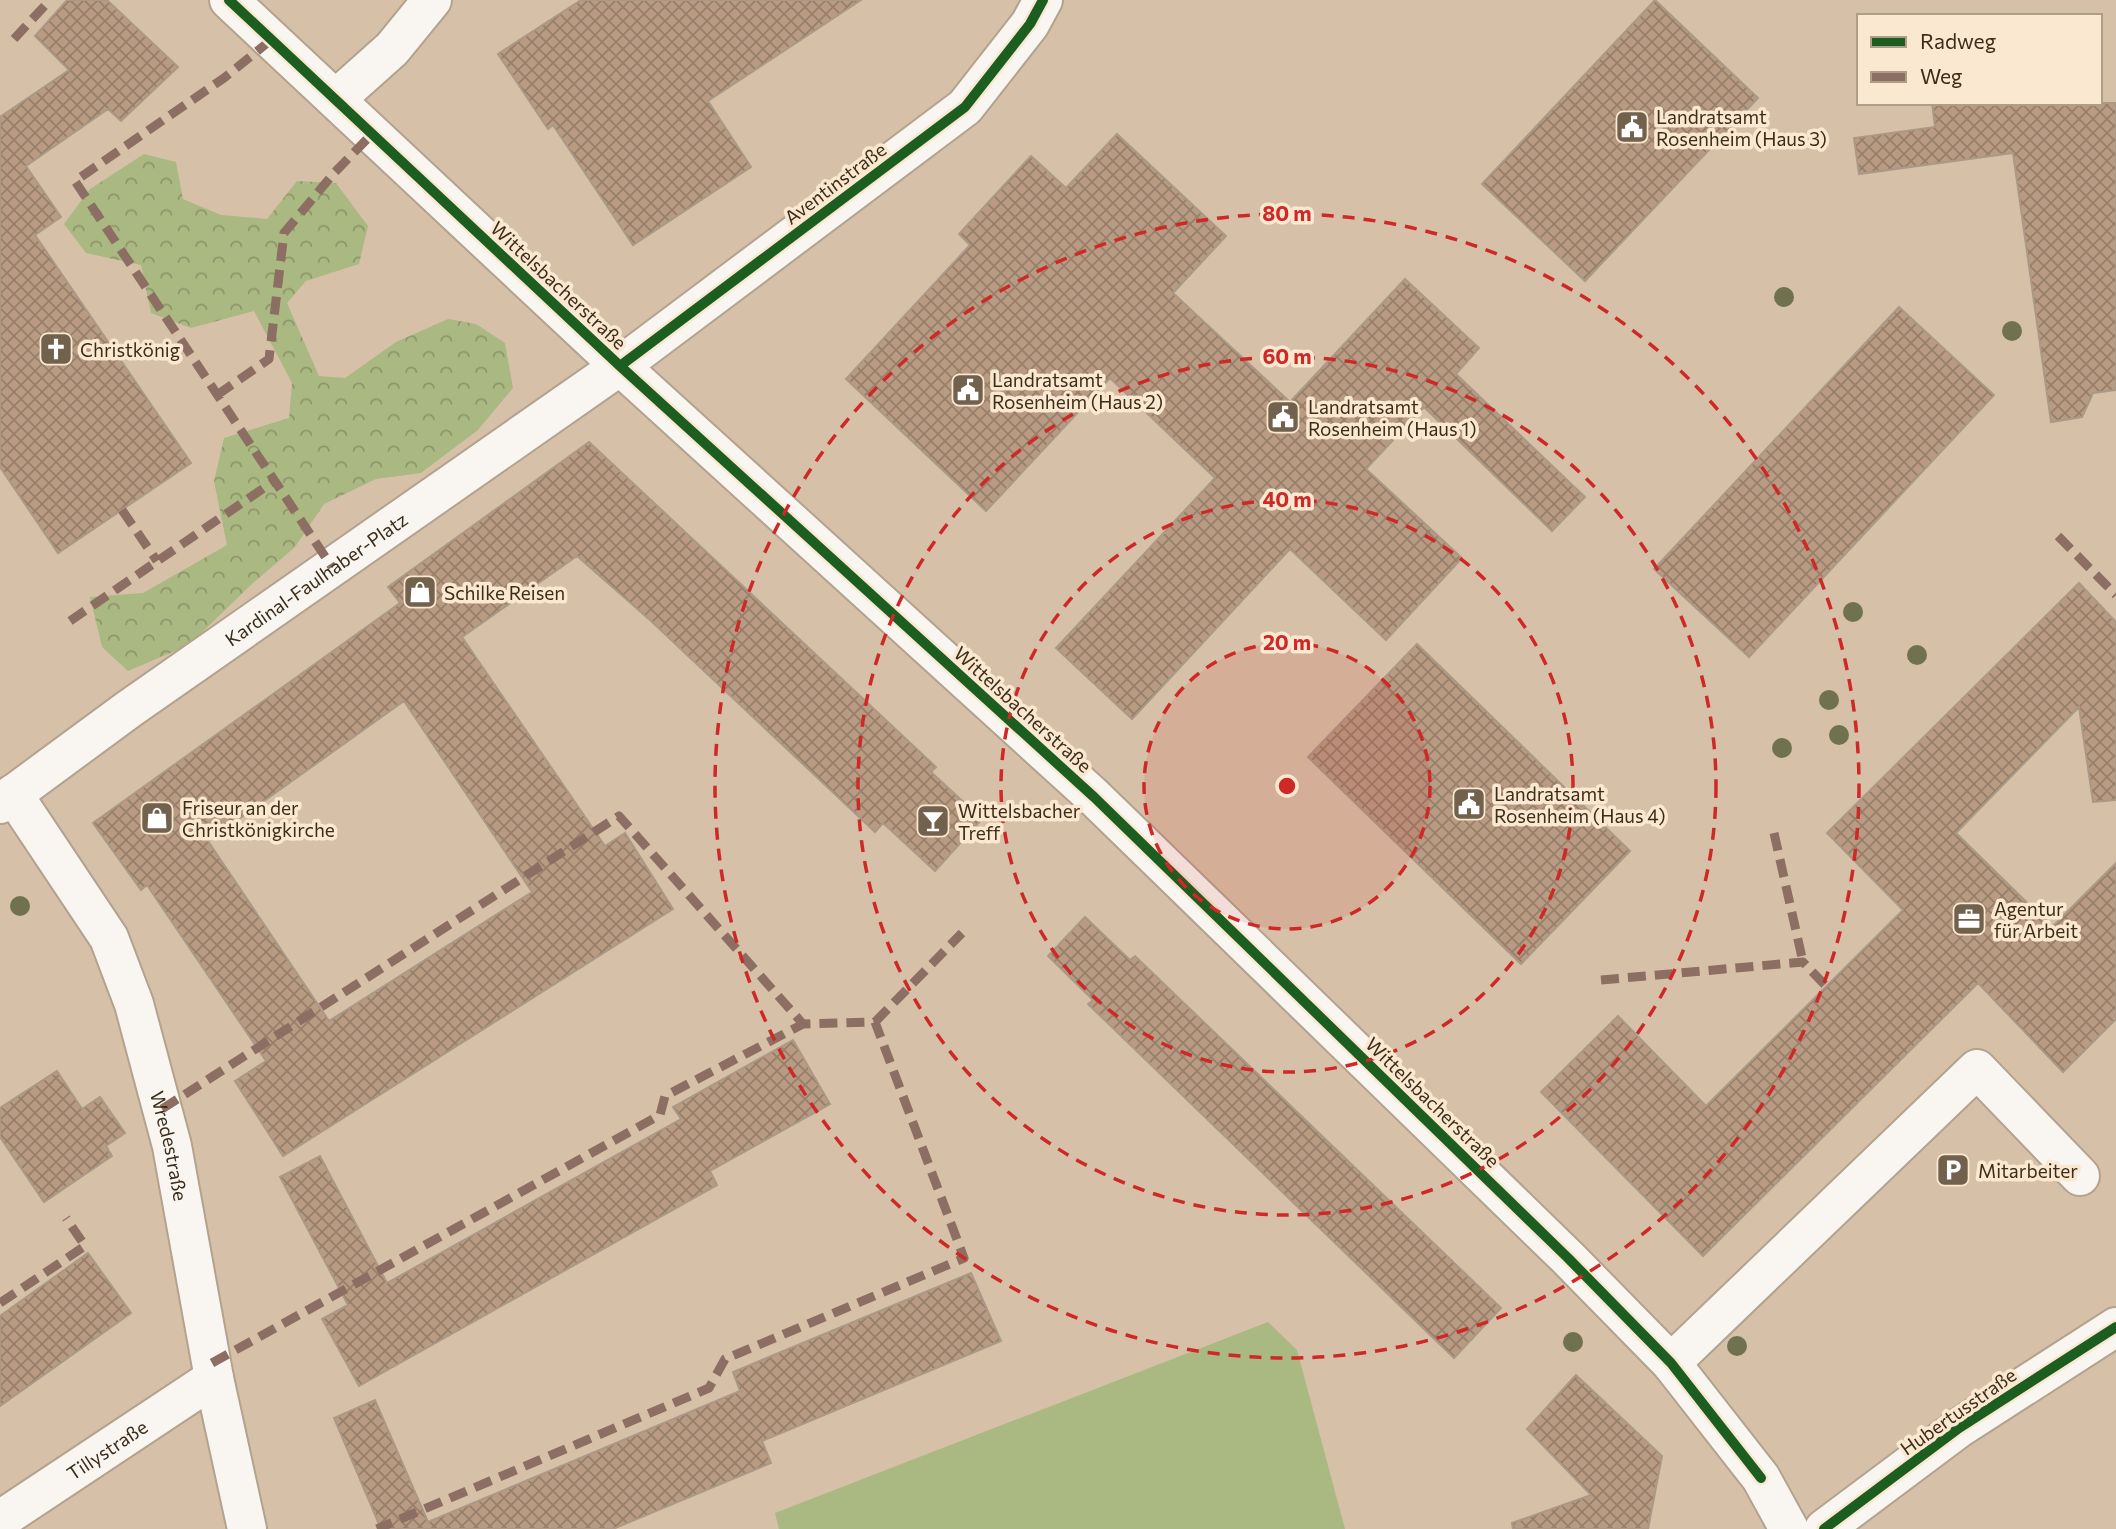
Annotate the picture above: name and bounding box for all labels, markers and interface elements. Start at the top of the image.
legend [1857,14,2102,105]
text: Radweg [1920,28,1996,53]
text: Weg [1920,63,1962,88]
place label: Landratsamt Rosenheim (Haus 3) [1656,105,1827,150]
public building icon: Landratsamt Rosenheim (Haus 3) [1613,108,1651,146]
street label: Aventinstraße [780,137,890,229]
text: 80 m [1262,200,1312,225]
street label: Wittelsbacherstraße [486,216,632,354]
church icon: Christkönig [37,330,75,368]
place label: Christkönig [80,338,180,361]
text: 60 m [1262,343,1312,368]
place label: Landratsamt Rosenheim (Haus 2) [992,368,1163,413]
public building icon: Landratsamt Rosenheim (Haus 2) [949,371,987,409]
place label: Landratsamt Rosenheim (Haus 1) [1308,395,1477,440]
public building icon: Landratsamt Rosenheim (Haus 1) [1264,398,1302,436]
text: 40 m [1262,486,1312,511]
street label: Kardinal-Faulhaber-Platz [220,507,411,650]
shop icon: Schilke Reisen [401,573,439,611]
place label: Schilke Reisen [444,581,565,604]
text: 20 m [1263,629,1311,654]
street label: Wittelsbacherstraße [949,641,1097,777]
centre of rings [1275,774,1299,798]
place label: Landratsamt Rosenheim (Haus 4) [1494,782,1666,827]
public building icon: Landratsamt Rosenheim (Haus 4) [1450,785,1488,823]
place label: Friseur an der Christkönigkirche [182,796,335,841]
shop icon: Friseur an der Christkönigkirche [138,799,176,837]
place label: Wittelsbacher Treff [958,799,1081,844]
bar icon: Wittelsbacher Treff [914,802,952,840]
place label: Agentur für Arbeit [1994,897,2078,942]
office icon: Agentur für Arbeit [1950,900,1988,938]
street label: Wittelsbacherstraße [1361,1032,1505,1172]
street label: Wredestraße [146,1088,193,1203]
parking icon: Mitarbeiter [1934,1151,1972,1189]
place label: Mitarbeiter [1978,1159,2078,1182]
street label: Hubertusstraße [1896,1363,2020,1459]
street label: Tillystraße [62,1414,151,1484]

